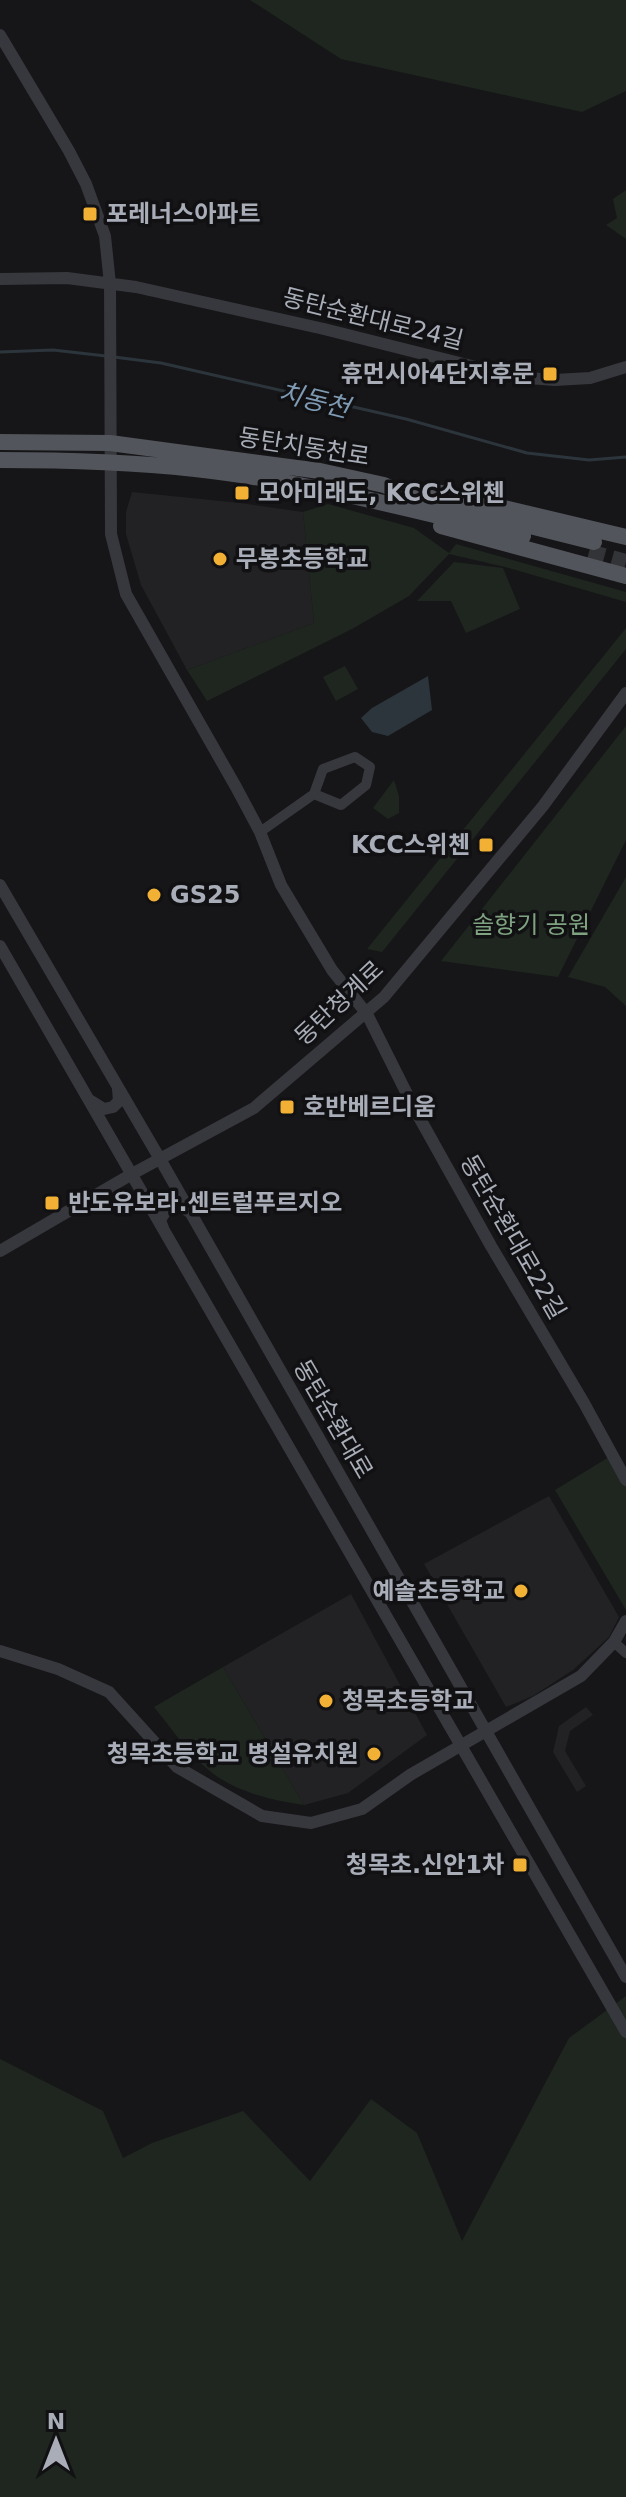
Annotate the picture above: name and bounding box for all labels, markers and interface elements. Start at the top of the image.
place label: 포레너스아파트 [106,200,261,228]
marker: 포레너스아파트 [81,205,99,223]
street label: 동탄순환대로24길 [280,283,466,355]
place label: 휴먼시아4단지후문 [341,360,534,388]
marker: 휴먼시아4단지후문 [541,365,559,383]
water label: 치동천 [276,377,355,424]
street label: 동탄치동천로 [236,423,372,471]
place label: 모아미래도, KCC스위첸 [258,479,505,507]
marker: 모아미래도, KCC스위첸 [233,484,251,502]
place label: 무봉초등학교 [236,545,368,573]
marker: 무봉초등학교 [211,550,229,568]
place label: KCC스위첸 [351,831,470,859]
marker: KCC스위첸 [477,836,495,854]
place label: GS25 [170,881,240,909]
marker: GS25 [145,886,163,904]
park label: 솔향기 공원 [472,911,590,939]
street label: 동탄청계로 [289,955,389,1051]
place label: 호반베르디움 [303,1093,435,1121]
marker: 호반베르디움 [278,1098,296,1116]
street label: 동탄순환대로22길 [455,1150,571,1324]
place label: 반도유보라.센트럴푸르지오 [68,1189,342,1217]
marker: 반도유보라.센트럴푸르지오 [43,1194,61,1212]
street label: 동탄순환대로 [288,1355,378,1483]
place label: 예솔초등학교 [373,1577,505,1605]
marker: 예솔초등학교 [512,1582,530,1600]
place label: 청목초등학교 [342,1687,474,1715]
marker: 청목초등학교 [317,1692,335,1710]
place label: 청목초등학교 병설유치원 [107,1740,358,1768]
marker: 청목초등학교 병설유치원 [365,1745,383,1763]
place label: 청목초.신안1차 [346,1851,504,1879]
marker: 청목초.신안1차 [511,1856,529,1874]
north arrow [16,2401,96,2481]
text: N [47,2409,65,2434]

